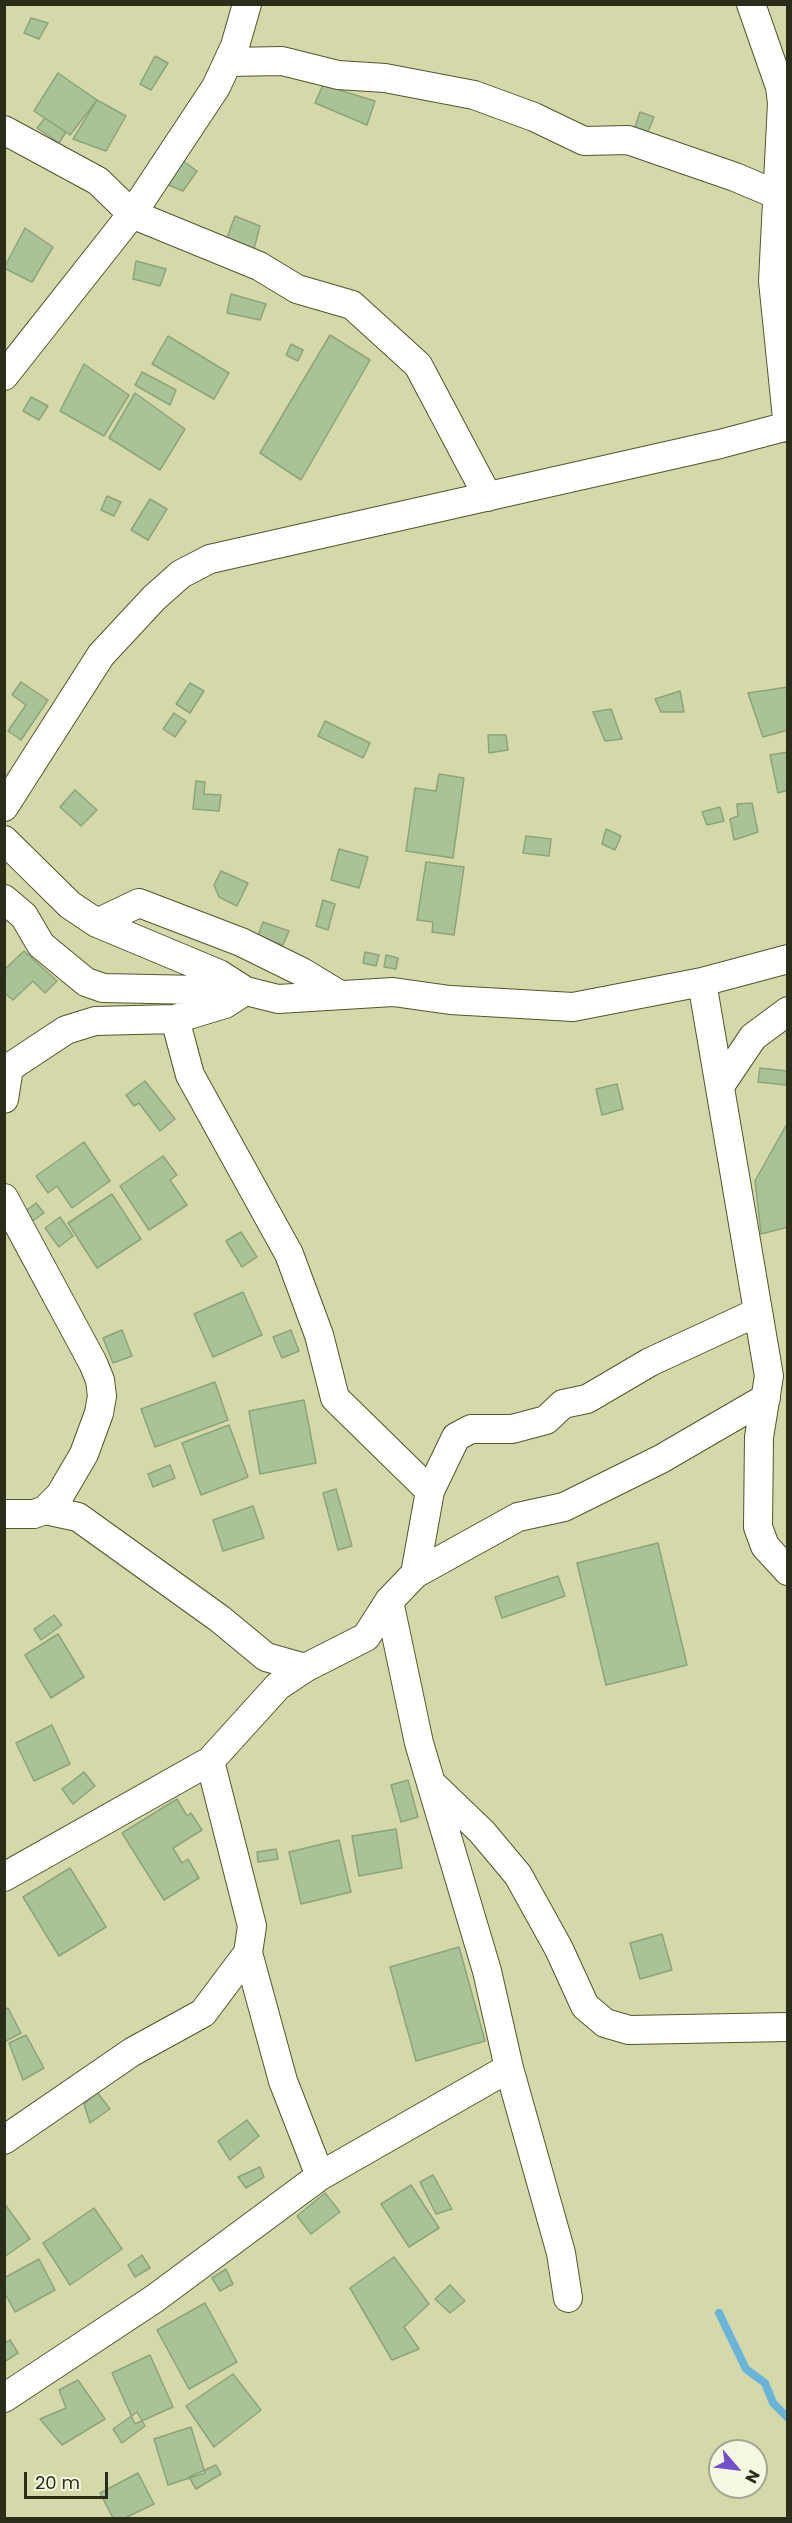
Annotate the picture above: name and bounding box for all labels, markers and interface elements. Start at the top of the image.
north arrow [708,2439,768,2499]
scale bar [27,2460,111,2498]
text: N [740,2466,766,2487]
text: 20 m [35,2470,80,2495]

